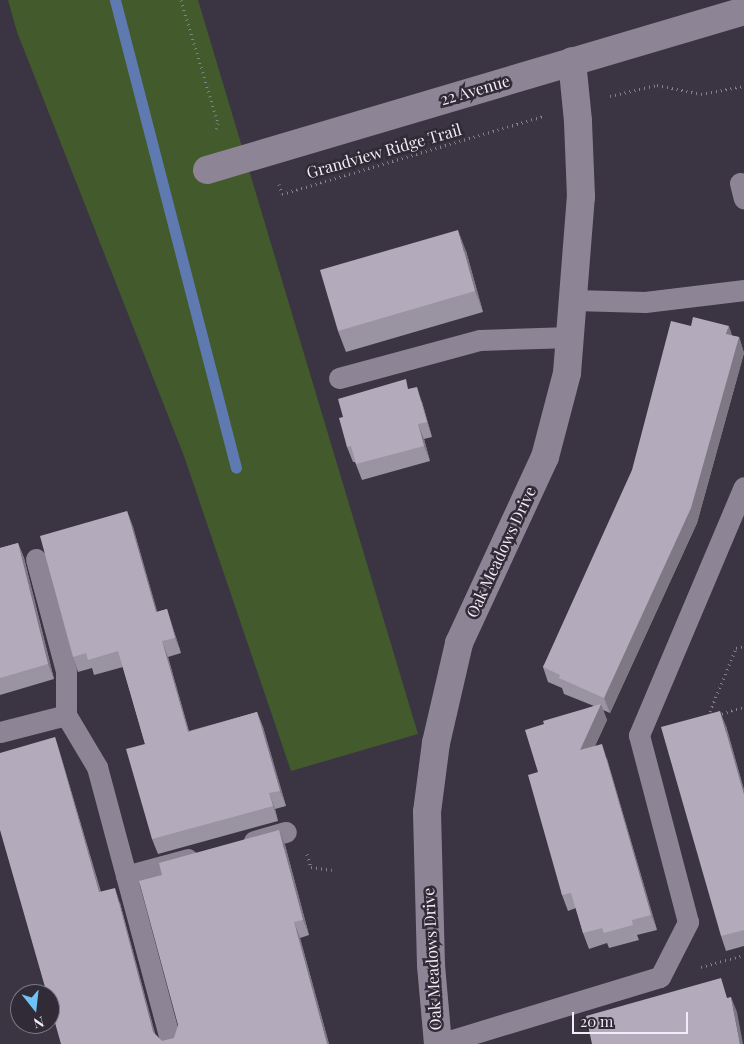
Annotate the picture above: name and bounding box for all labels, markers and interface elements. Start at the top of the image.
street label: 22 Avenue [438,71,512,109]
street label: Grandview Ridge Trail [304,120,464,182]
street label: Oak Meadows Drive [462,483,540,621]
street label: Oak Meadows Drive [419,887,445,1031]
north arrow [10,984,60,1034]
scale bar [574,1002,690,1034]
text: 20 m [580,1011,613,1031]
text: N [32,1012,46,1033]

